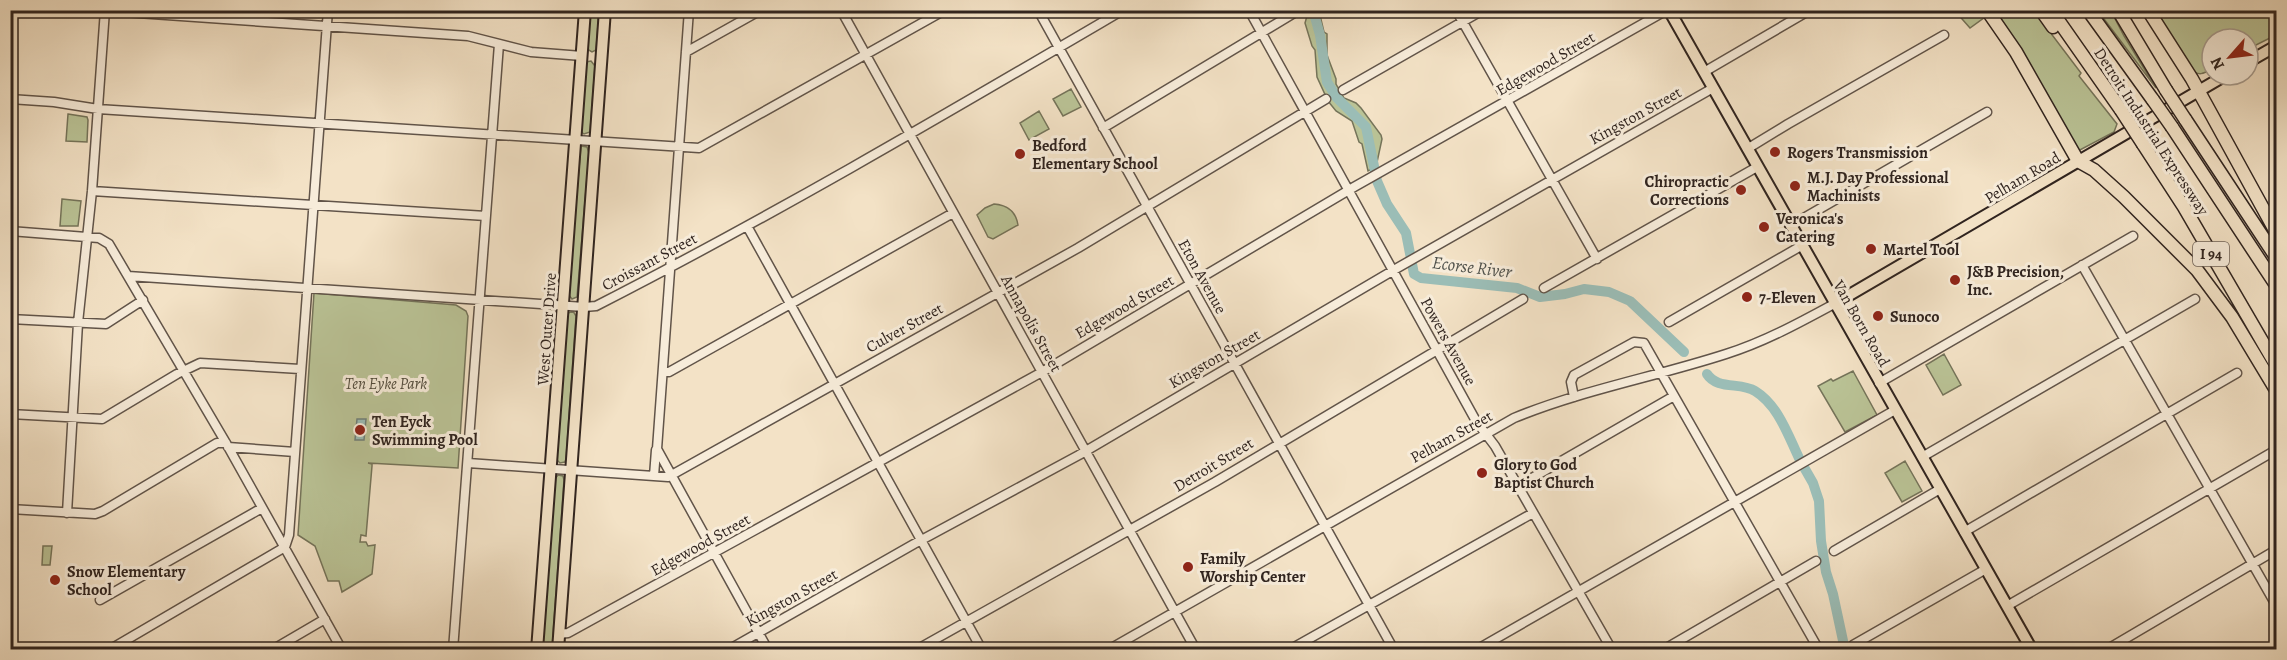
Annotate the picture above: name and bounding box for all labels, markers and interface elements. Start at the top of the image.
street label: Edgewood Street [1492,27,1599,101]
north arrow [2200,27,2260,87]
street label: Detroit Industrial Expressway [2089,43,2214,220]
text: N [2205,53,2230,74]
street label: Kingston Street [1585,81,1686,150]
place label: Bedford Elementary School [1032,135,1158,175]
place label: Rogers Transmission [1787,142,1928,164]
marker: Rogers Transmission [1768,145,1782,159]
street label: Pelham Road [1980,146,2065,209]
marker: Bedford Elementary School [1013,147,1027,161]
place label: M.J. Day Professional Machinists [1807,167,1949,207]
place label: Chiropractic Corrections [1645,171,1729,211]
marker: M.J. Day Professional Machinists [1788,179,1802,193]
marker: Chiropractic Corrections [1734,183,1748,197]
place label: Veronica's Catering [1775,208,1844,248]
marker: Veronica's Catering [1757,220,1771,234]
street label: Croissant Street [598,228,701,296]
street label: Eton Avenue [1173,235,1232,318]
place label: Martel Tool [1883,239,1960,261]
marker: Martel Tool [1864,242,1878,256]
road number: I 94 [2193,242,2229,266]
water label: Ecorse River [1431,250,1514,284]
place label: J&B Precision, Inc. [1967,261,2064,301]
street label: Annapolis Street [995,270,1067,376]
street label: Edgewood Street [1071,270,1178,344]
street label: West Outer Drive [532,272,562,387]
marker: J&B Precision, Inc. [1948,273,1962,287]
street label: Van Born Road [1827,275,1895,371]
place label: 7-Eleven [1759,287,1816,309]
marker: 7-Eleven [1740,290,1754,304]
street label: Powers Avenue [1415,294,1481,389]
street label: Culver Street [862,298,947,358]
place label: Sunoco [1890,306,1940,328]
marker: Sunoco [1871,309,1885,323]
street label: Kingston Street [1165,324,1264,394]
park label: Ten Eyke Park [345,373,427,395]
street label: Pelham Street [1406,405,1497,469]
place label: Ten Eyck Swimming Pool [372,411,478,451]
marker: Ten Eyck Swimming Pool [353,423,367,437]
street label: Detroit Street [1169,432,1258,497]
place label: Glory to God Baptist Church [1494,454,1595,494]
marker: Glory to God Baptist Church [1475,466,1489,480]
street label: Edgewood Street [647,508,754,581]
place label: Family Worship Center [1199,548,1306,588]
marker: Family Worship Center [1181,560,1195,574]
place label: Snow Elementary School [67,561,186,601]
street label: Kingston Street [741,563,842,632]
marker: Snow Elementary School [48,573,62,587]

